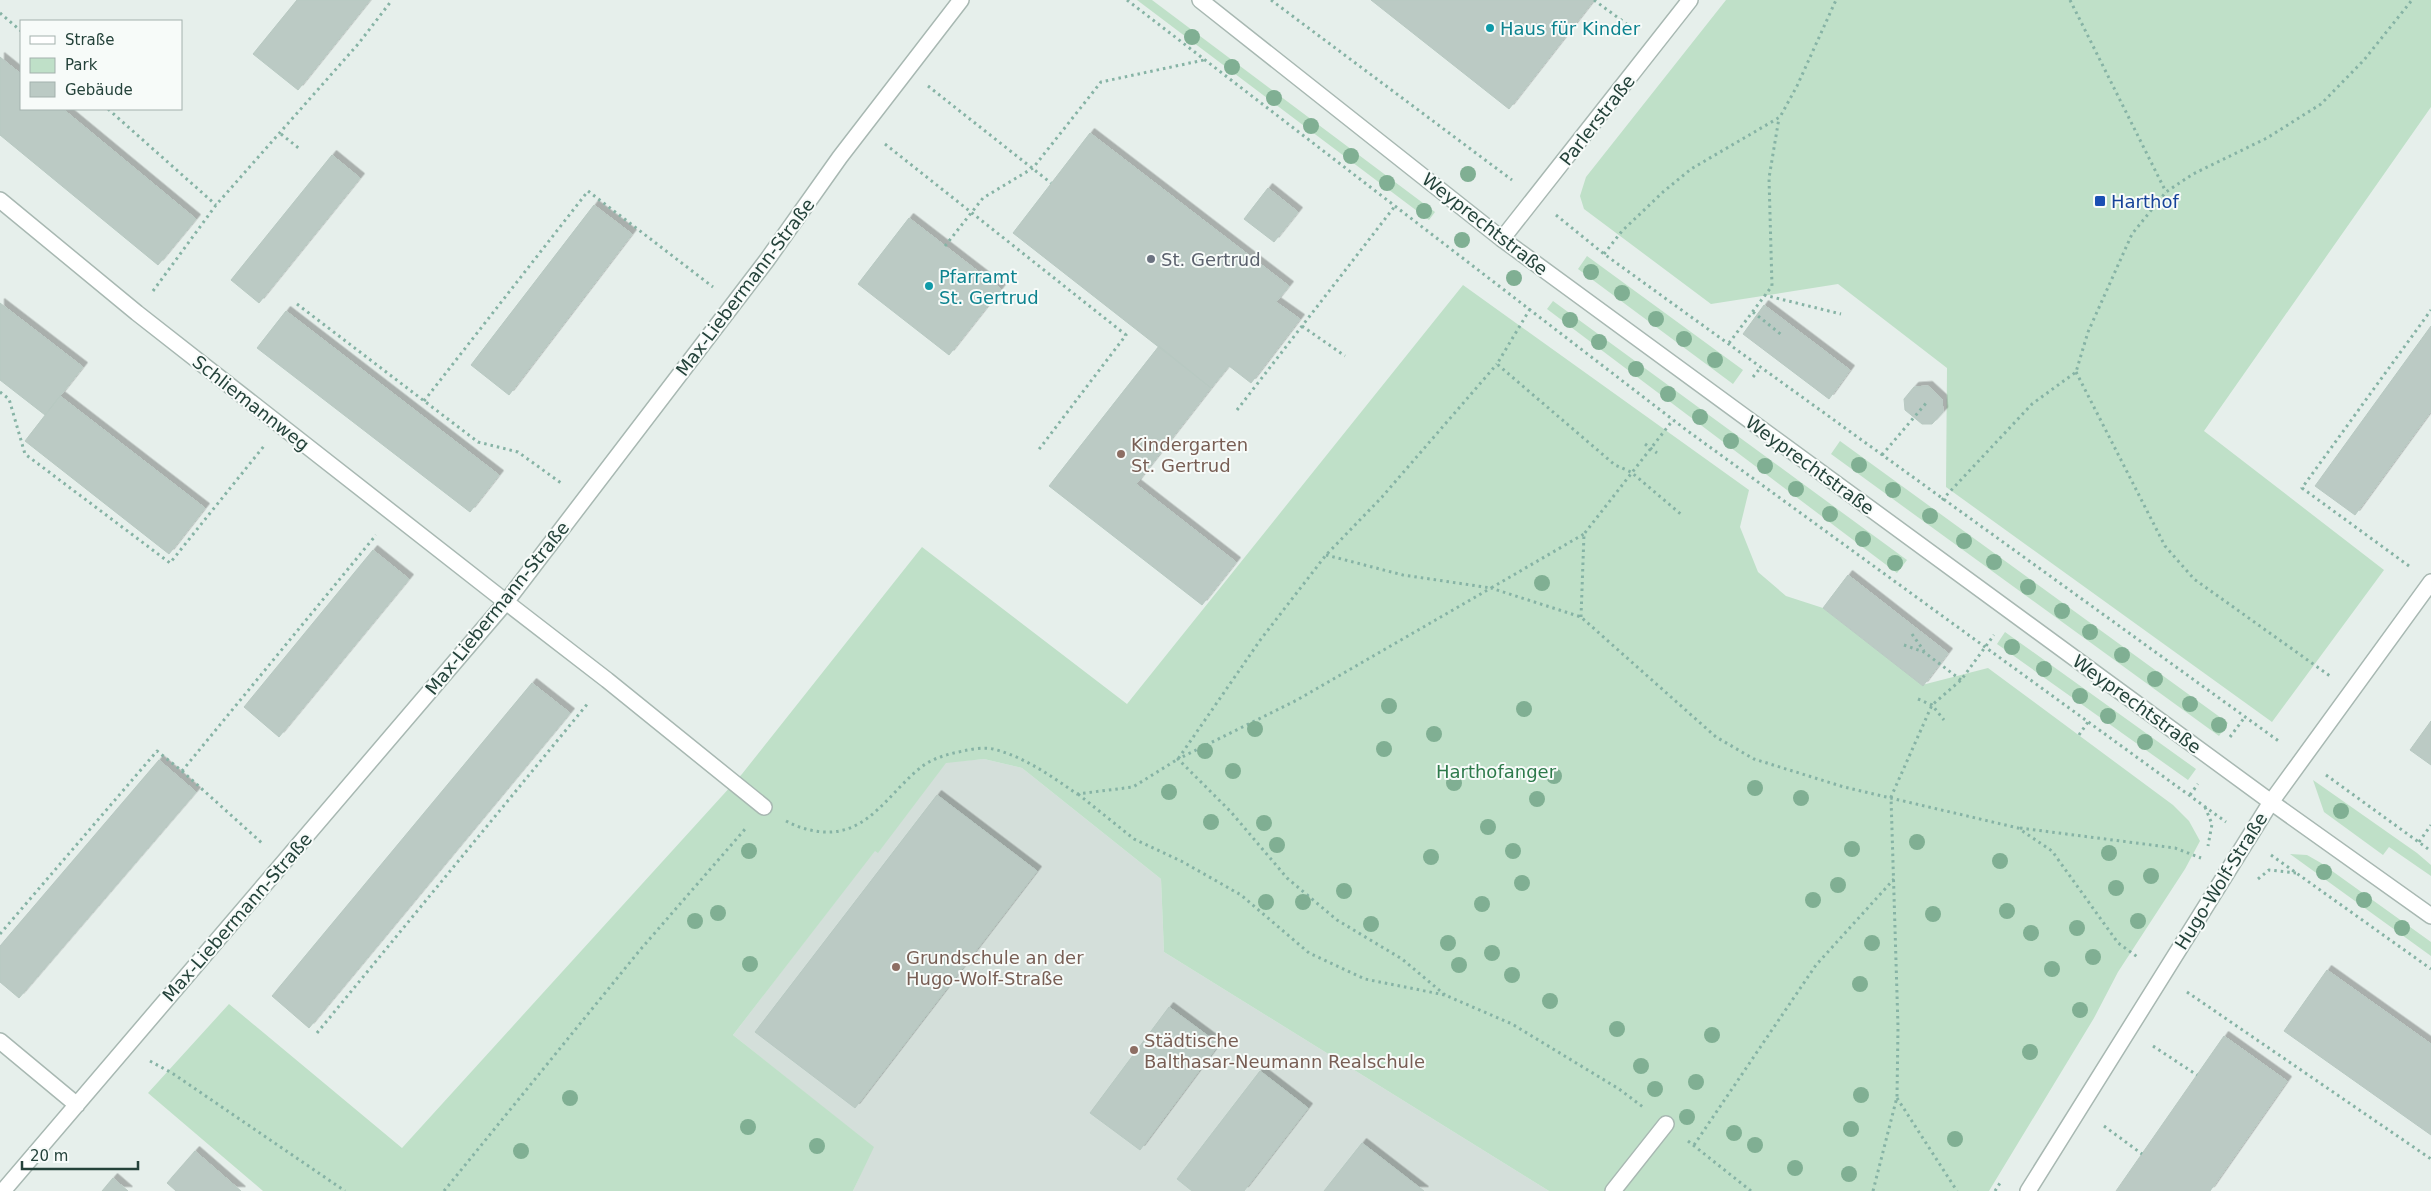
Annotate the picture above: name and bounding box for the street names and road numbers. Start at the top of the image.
street label: Parlerstraße [1555,70,1639,170]
street label: Weyprechtstraße [1418,168,1552,280]
street label: Max-Liebermann-Straße [671,194,819,380]
street label: Schliemannweg [188,351,314,455]
street label: Weyprechtstraße [1742,411,1878,519]
street label: Max-Liebermann-Straße [421,517,573,699]
street label: Weyprechtstraße [2069,650,2205,758]
street label: Hugo-Wolf-Straße [2170,809,2272,953]
street label: Max-Liebermann-Straße [158,828,316,1006]

